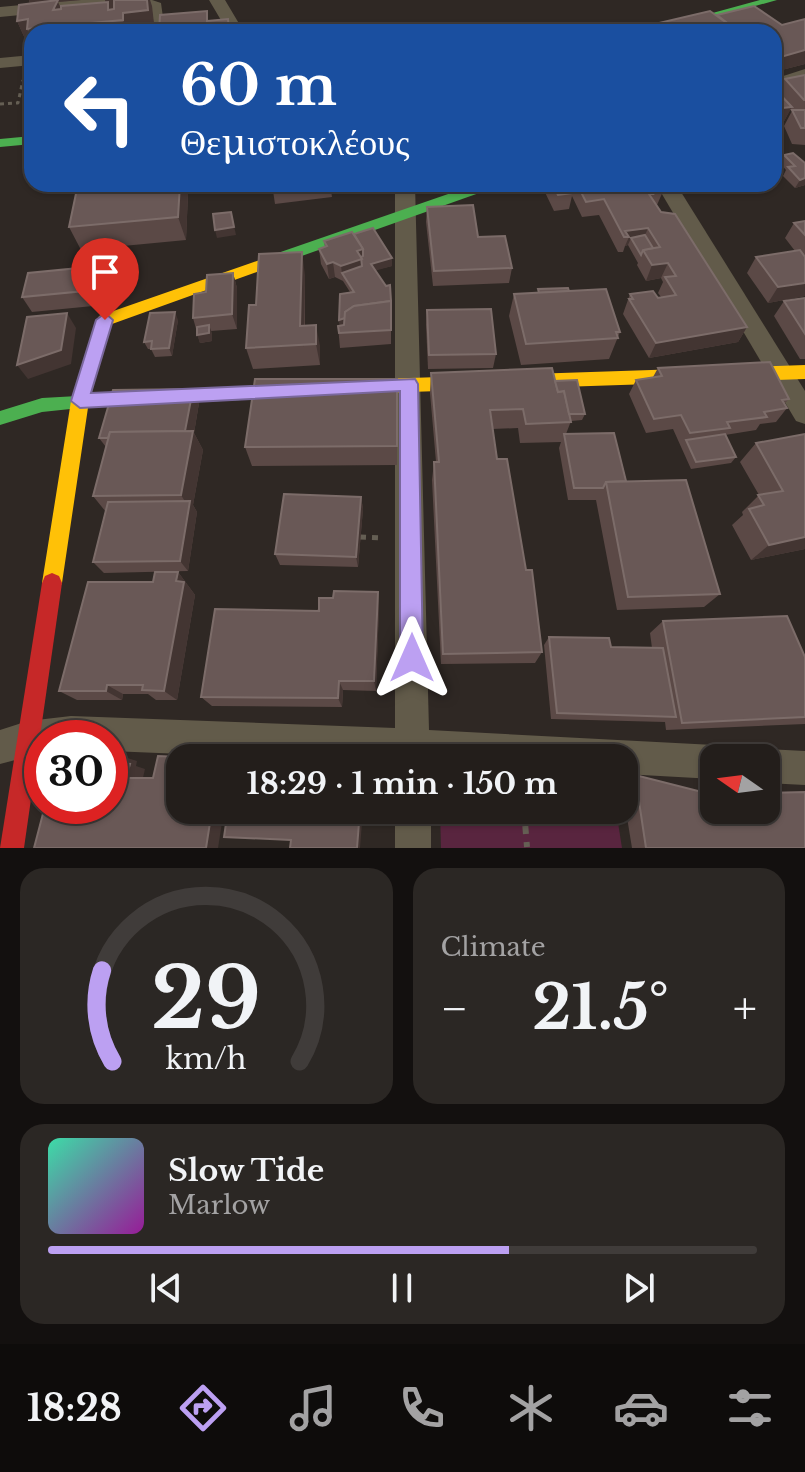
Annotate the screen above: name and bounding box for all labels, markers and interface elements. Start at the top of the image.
text: 60 m [180,51,337,120]
icon: left [48,56,152,160]
text: Θεμιστοκλέους [180,120,409,165]
pin [71,238,139,320]
icon: arrive [83,250,127,294]
position arrow [370,616,454,700]
speed limit sign: 30 [24,720,128,824]
north arrow [700,744,780,824]
map controls [700,744,780,824]
text: 18:29 · 1 min · 150 m [247,765,557,802]
text: Climate [441,931,546,963]
text: 29 [151,947,261,1050]
text: 21.5° [532,971,669,1045]
text: − [441,981,468,1036]
text: + [733,981,757,1036]
text: km/h [166,1041,247,1077]
text: Slow Tide [168,1152,324,1189]
text: Marlow [168,1189,270,1221]
icon: previous [144,1266,188,1310]
icon: pause [380,1266,424,1310]
icon: next [617,1266,661,1310]
icon: directions [175,1380,231,1436]
icon: music [285,1380,341,1436]
icon: phone [394,1380,450,1436]
icon: climate [503,1380,559,1436]
icon: car [613,1380,669,1436]
icon: filters [722,1380,778,1436]
text: 18:28 [27,1386,122,1431]

